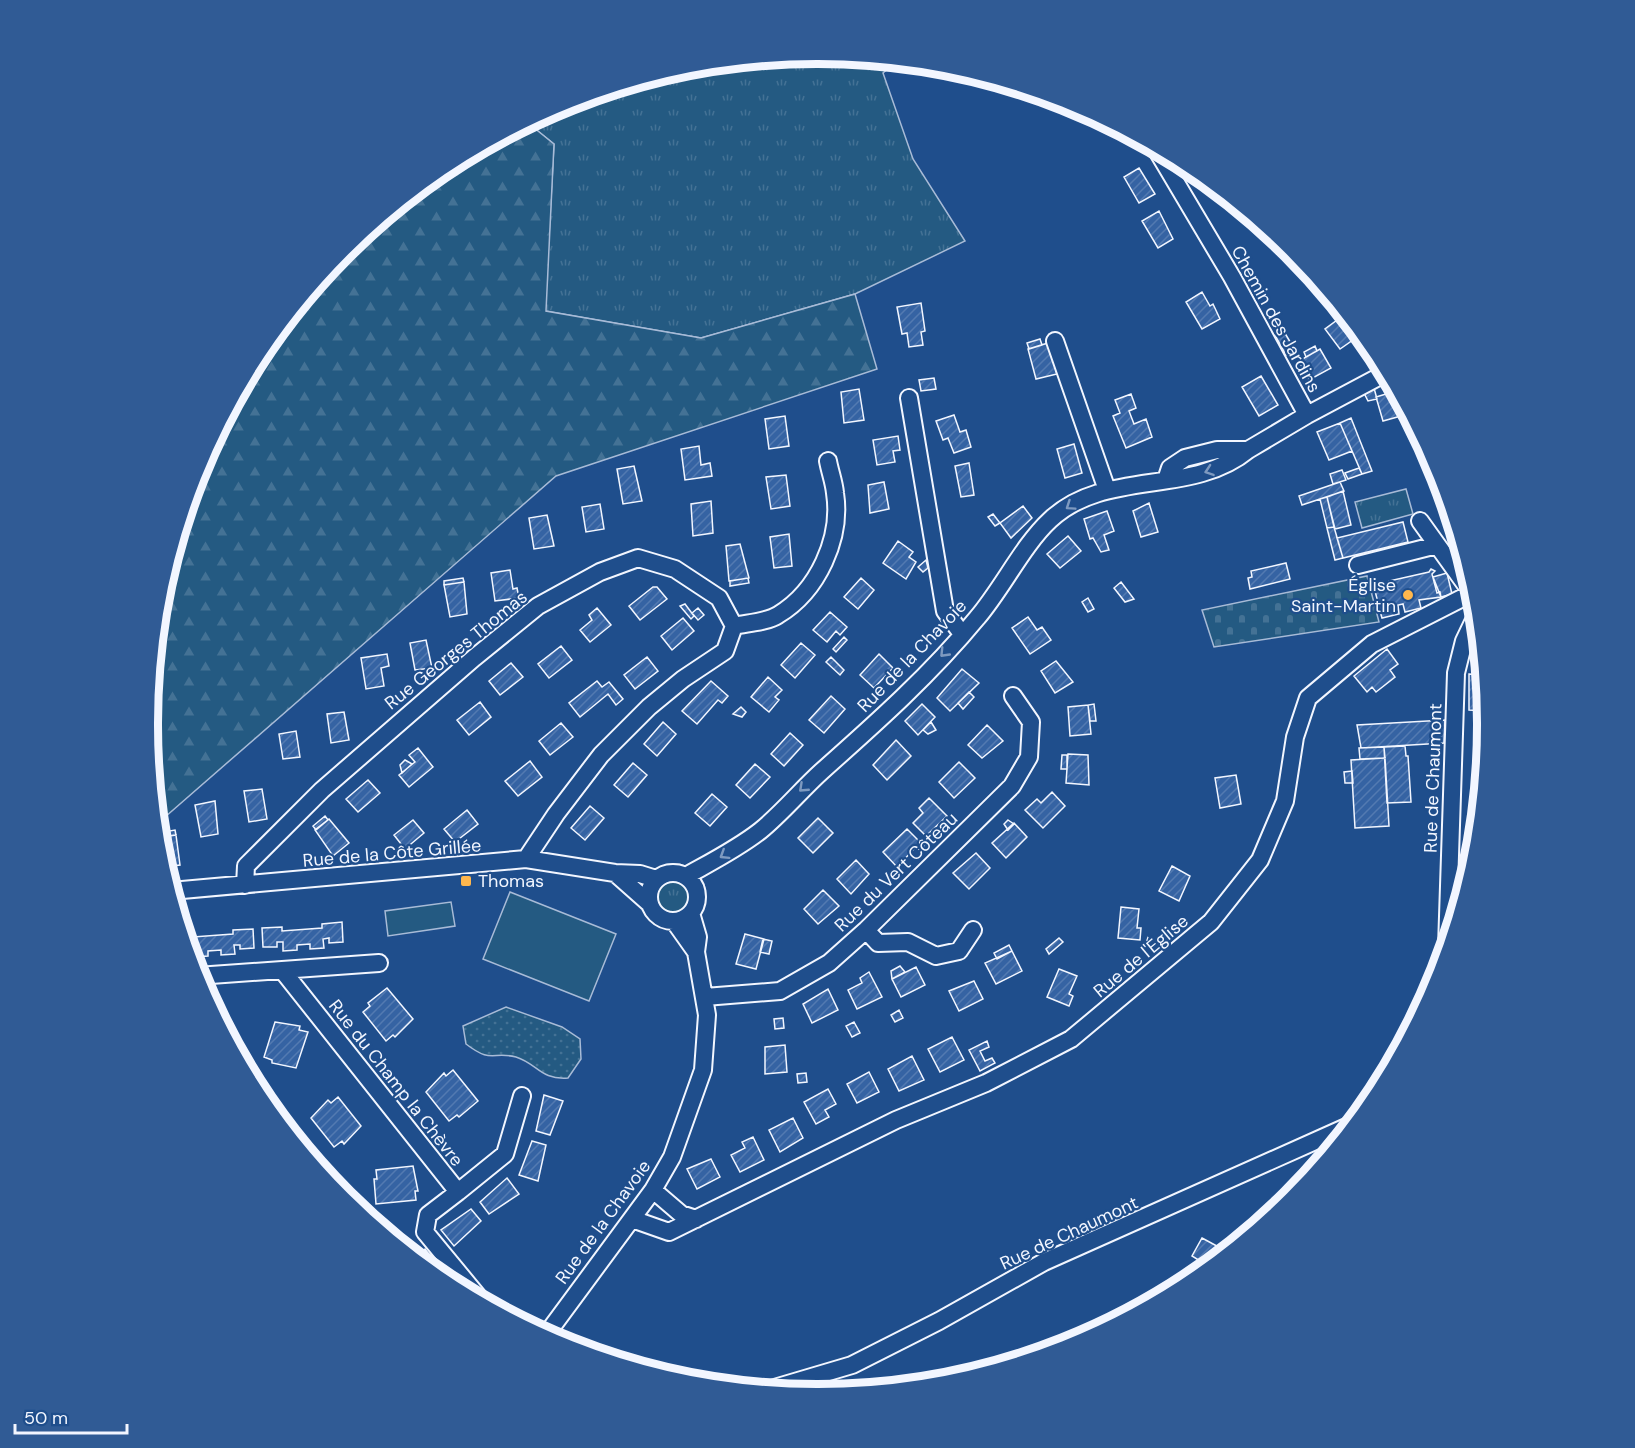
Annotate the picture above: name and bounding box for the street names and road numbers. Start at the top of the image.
street label: Chemin des Jardins [1226,241,1326,397]
street label: Rue Georges Thomas [380,585,532,715]
street label: Rue de la Chavoie [852,594,972,718]
street label: Rue de Chaumont [1418,703,1448,853]
street label: Rue du Vert Côteau [829,807,963,937]
street label: Rue de la Côte Grillée [302,833,482,873]
street label: Rue de l'Église [1088,909,1194,1003]
street label: Rue du Champ la Chèvre [323,995,469,1171]
street label: Rue de la Chavoie [550,1155,656,1289]
street label: Rue de Chaumont [996,1190,1142,1276]

